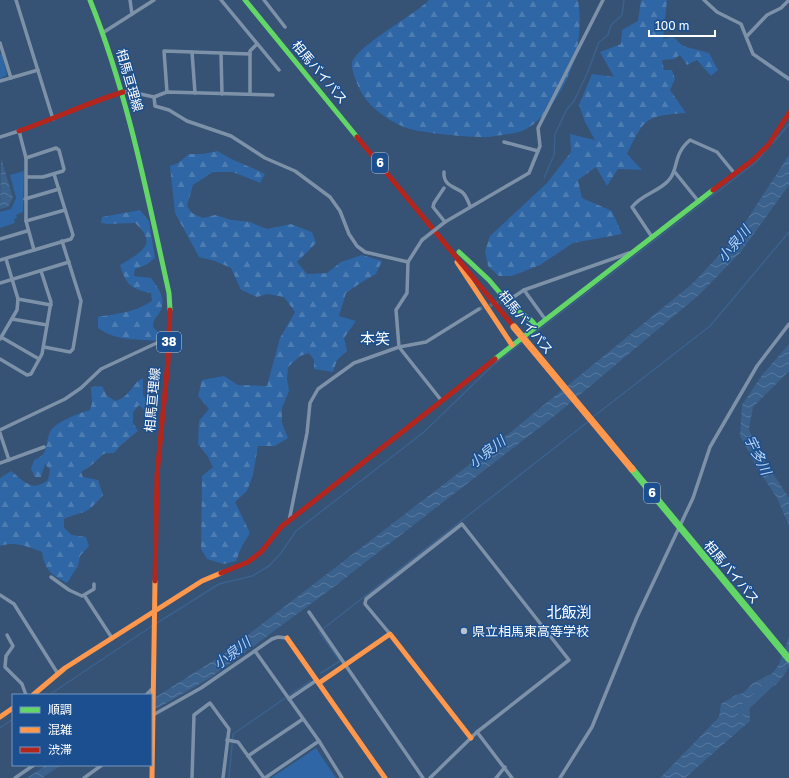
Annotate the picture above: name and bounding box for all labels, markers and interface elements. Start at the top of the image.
scale bar [649,12,715,38]
text: 100 m [655,18,689,33]
street label: 相馬バイパス [289,37,351,107]
street label: 相馬亘理線 [113,47,147,113]
road number: 6 [372,153,388,173]
water label: 小泉川 [714,221,755,265]
street label: 相馬バイパス [495,287,557,357]
district label: 本笑 [360,329,390,347]
road number: 38 [157,332,181,352]
street label: 相馬亘理線 [141,367,163,433]
water label: 小泉川 [465,431,510,471]
water label: 宇多川 [742,432,776,479]
road number: 6 [644,483,660,503]
street label: 相馬バイパス [701,537,763,607]
district label: 北飯渕 [546,603,592,621]
place label: 県立相馬東高等学校 [472,623,589,639]
marker: 県立相馬東高等学校 [459,626,469,636]
water label: 小泉川 [210,632,255,672]
legend [12,694,152,766]
text: 順調 [48,702,72,717]
text: 混雑 [48,722,72,737]
text: 渋滞 [48,742,72,757]

